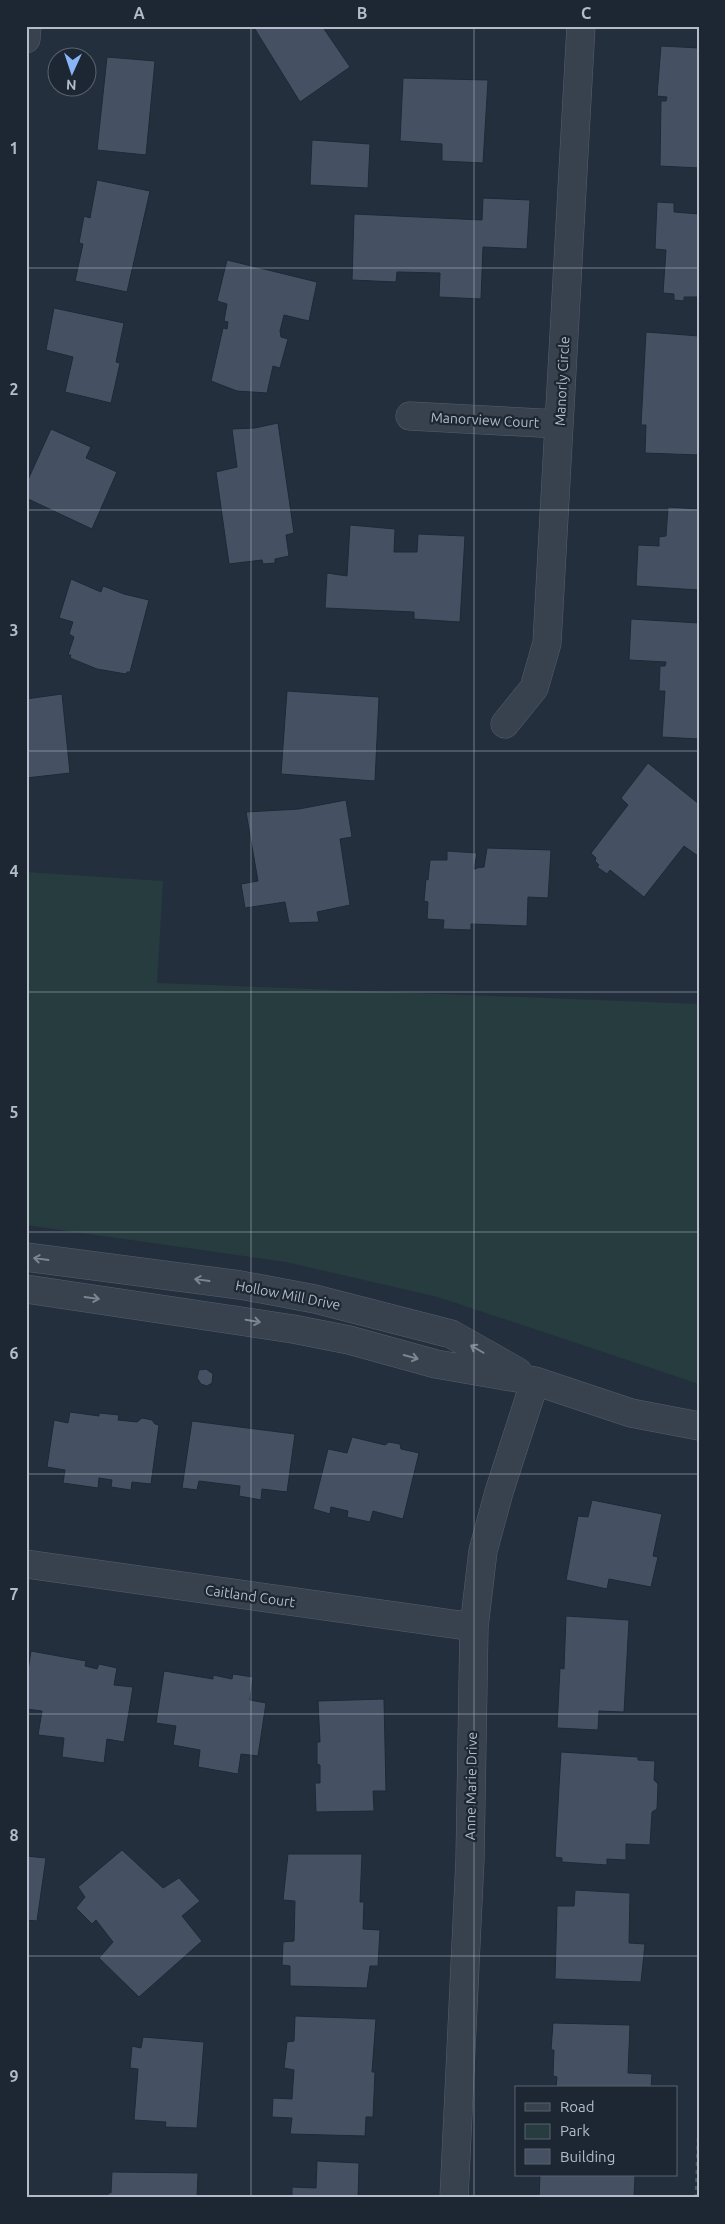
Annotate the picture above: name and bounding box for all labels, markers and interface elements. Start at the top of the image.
text: A [133,4,145,22]
text: B [357,4,367,22]
text: C [581,4,591,22]
north arrow [48,48,98,98]
text: N [66,77,77,93]
text: 1 [9,139,19,157]
street label: Manorly Circle [552,336,572,426]
text: 2 [9,380,19,398]
street label: Manorview Court [430,409,540,431]
text: 3 [9,621,19,639]
text: 4 [9,862,19,880]
text: 5 [9,1103,19,1121]
one-way arrow [33,1253,49,1263]
one-way arrow [195,1275,211,1285]
street label: Hollow Mill Drive [234,1277,342,1313]
one-way arrow [84,1293,100,1303]
one-way arrow [244,1317,260,1327]
one-way arrow [471,1343,485,1353]
text: 6 [9,1344,19,1362]
one-way arrow [403,1353,419,1362]
street label: Caitland Court [204,1582,296,1610]
text: 7 [9,1585,19,1603]
street label: Anne Marie Drive [462,1732,480,1840]
text: 8 [9,1826,19,1844]
text: 9 [9,2067,19,2085]
legend [515,2086,678,2176]
text: Road [560,2098,595,2115]
text: Park [560,2122,590,2139]
text: Building [560,2148,615,2165]

